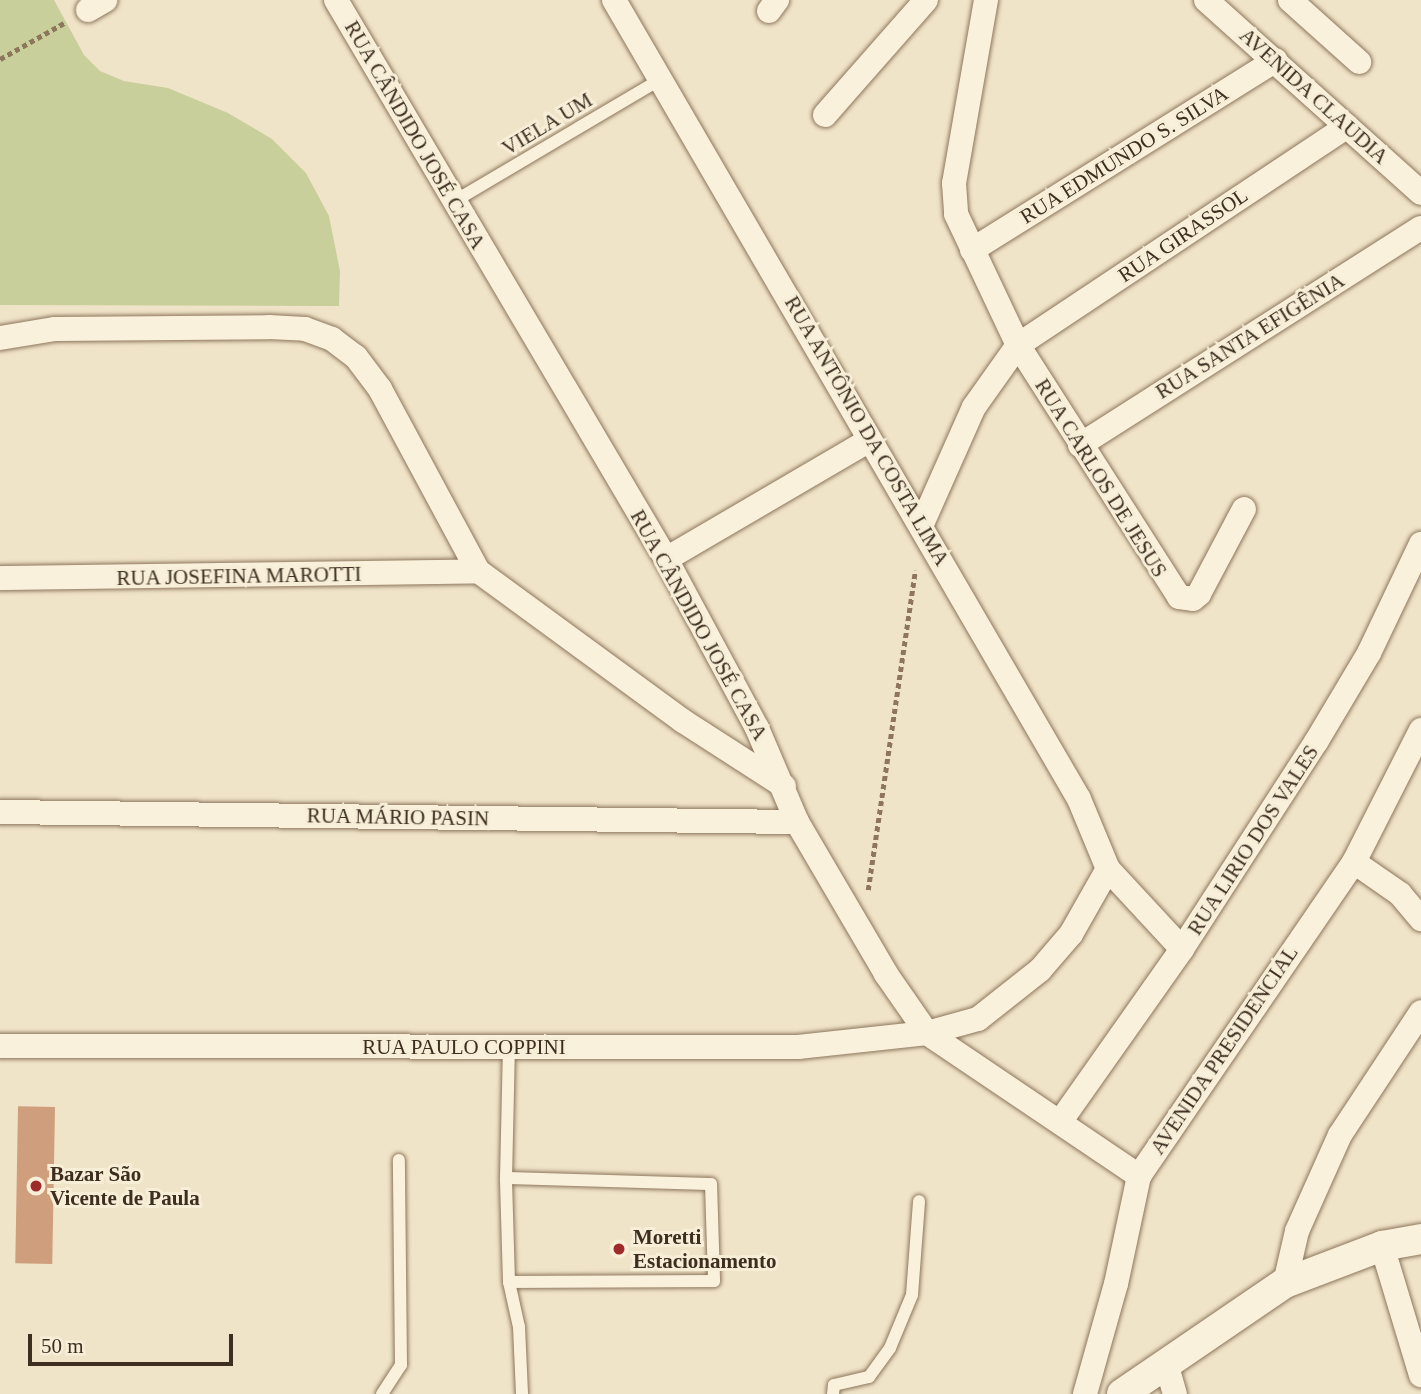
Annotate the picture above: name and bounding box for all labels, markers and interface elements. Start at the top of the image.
street label: RUA CÂNDIDO JOSÉ CASA [339,16,491,254]
street label: AVENIDA CLAUDIA [1234,22,1394,170]
street label: RUA EDMUNDO S. SILVA [1015,80,1233,230]
street label: VIELA UM [497,87,597,161]
street label: RUA GIRASSOL [1113,182,1253,288]
street label: RUA SANTA EFIGÊNIA [1150,267,1350,405]
street label: RUA ANTÔNIO DA COSTA LIMA [778,290,956,572]
street label: RUA CARLOS DE JESUS [1029,374,1173,582]
street label: RUA CÂNDIDO JOSÉ CASA [625,505,773,745]
street label: RUA JOSEFINA MAROTTI [115,561,363,591]
street label: RUA LIRIO DOS VALES [1182,740,1324,940]
street label: RUA MÁRIO PASIN [306,803,490,831]
street label: AVENIDA PRESIDENCIAL [1144,940,1304,1160]
street label: RUA PAULO COPPINI [362,1034,566,1060]
place label: Bazar São Vicente de Paula [50,1161,200,1211]
marker: Bazar São Vicente de Paula [28,1178,44,1194]
place label: Moretti Estacionamento [633,1224,776,1274]
marker: Moretti Estacionamento [611,1241,627,1257]
scale bar [32,1320,236,1364]
text: 50 m [41,1334,84,1358]

